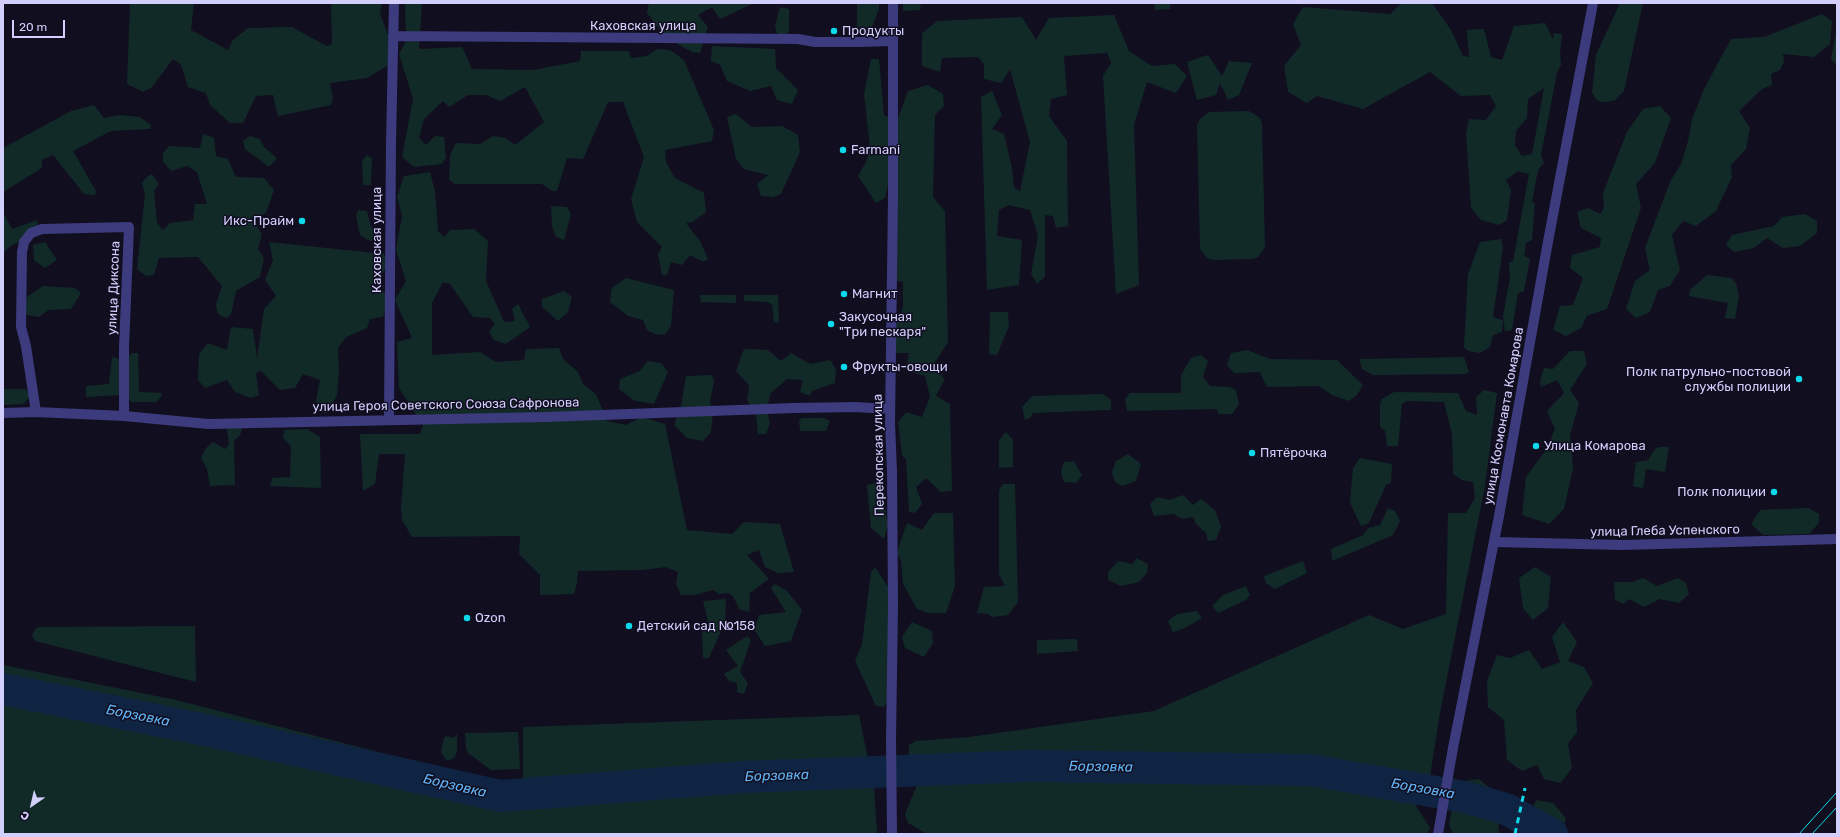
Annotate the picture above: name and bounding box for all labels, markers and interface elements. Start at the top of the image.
scale bar [14,12,67,38]
street label: Каховская улица [590,18,696,34]
text: 20 m [19,20,47,34]
place label: Продукты [842,23,904,39]
marker: Продукты [829,26,839,36]
place label: Farmani [851,142,900,158]
marker: Farmani [838,145,848,155]
street label: Каховская улица [369,187,385,293]
place label: Икс-Прайм [223,213,294,229]
marker: Икс-Прайм [297,216,307,226]
street label: улица Диксона [105,241,123,335]
place label: Магнит [852,286,898,302]
marker: Магнит [839,289,849,299]
place label: Закусочная "Три пескаря" [839,309,926,340]
marker: Закусочная "Три пескаря" [826,319,836,329]
street label: улица Космонавта Комарова [1481,326,1527,506]
place label: Фрукты-овощи [852,359,948,375]
marker: Фрукты-овощи [839,362,849,372]
place label: Полк патрульно-постовой службы полиции [1626,364,1791,395]
marker: Полк патрульно-постовой службы полиции [1794,374,1804,384]
street label: Перекопская улица [870,394,888,516]
street label: улица Героя Советского Союза Сафронова [312,395,580,415]
place label: Улица Комарова [1544,438,1646,454]
marker: Улица Комарова [1531,441,1541,451]
place label: Пятёрочка [1260,445,1327,461]
marker: Пятёрочка [1247,448,1257,458]
place label: Полк полиции [1677,484,1766,500]
marker: Полк полиции [1769,487,1779,497]
street label: улица Глеба Успенского [1590,522,1740,540]
place label: Ozon [475,610,506,626]
marker: Ozon [462,613,472,623]
place label: Детский сад №158 [637,618,755,634]
marker: Детский сад №158 [624,621,634,631]
water label: Борзовка [105,702,171,730]
water label: Борзовка [1069,758,1133,776]
water label: Борзовка [745,766,809,786]
water label: Борзовка [422,771,488,801]
water label: Борзовка [1390,775,1456,803]
north arrow [12,785,52,825]
text: С [18,808,32,823]

